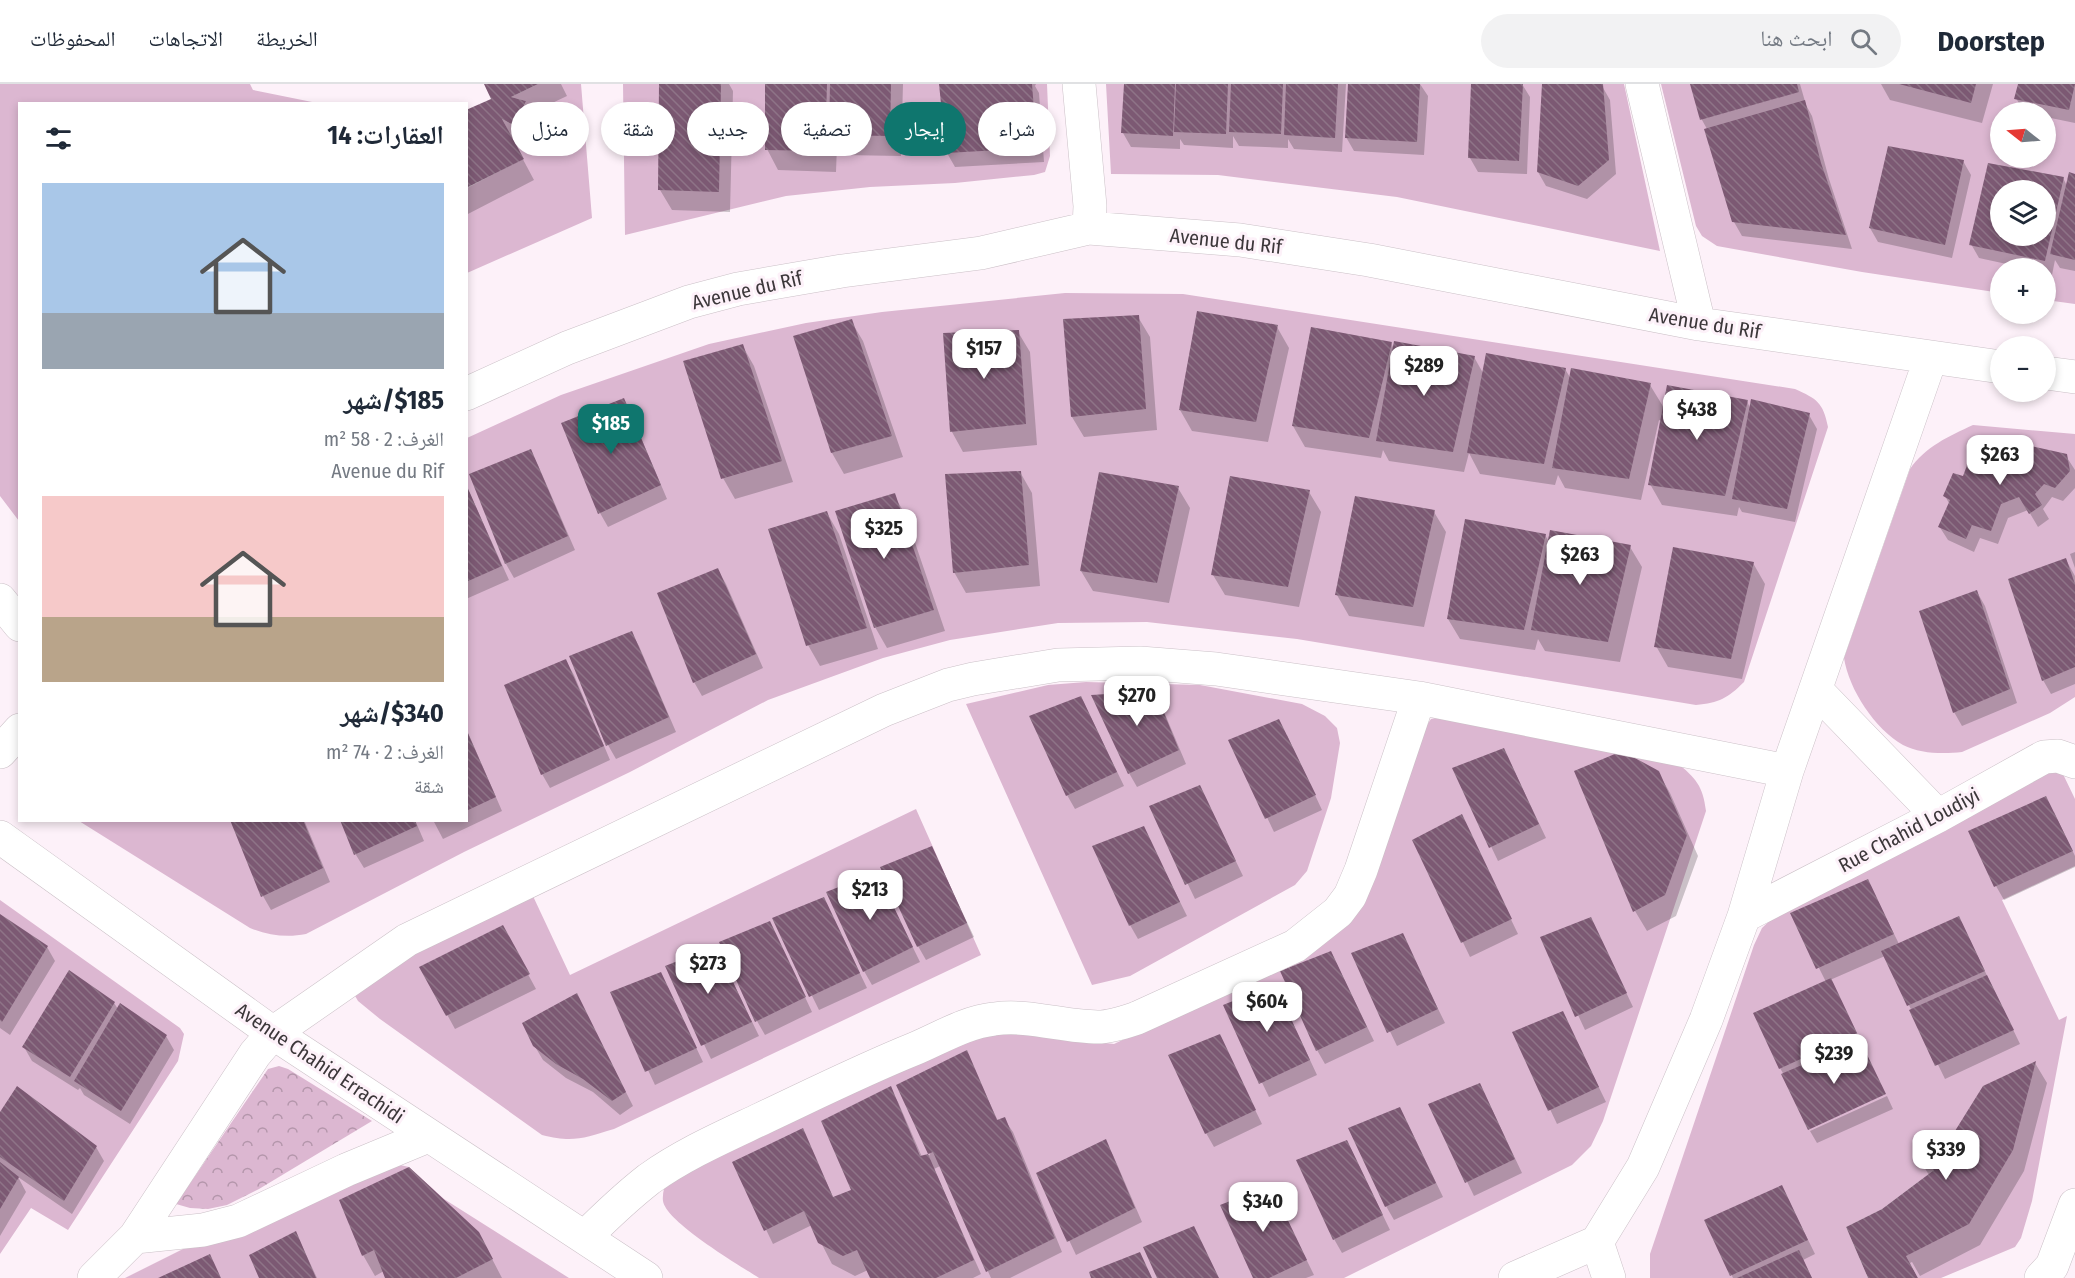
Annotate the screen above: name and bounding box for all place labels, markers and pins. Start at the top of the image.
pin: $157 [948,329,1020,380]
pin: $289 [1388,346,1460,397]
pin: $438 [1661,390,1733,441]
pin: $185 [575,404,647,455]
pin: $263 [1964,435,2036,486]
pin: $325 [848,509,920,560]
pin: $263 [1544,535,1616,586]
pin: $270 [1101,676,1173,727]
pin: $213 [834,870,906,921]
pin: $273 [672,944,744,995]
pin: $604 [1231,982,1303,1033]
pin: $239 [1798,1034,1870,1085]
pin: $339 [1910,1130,1982,1181]
pin: $340 [1227,1182,1299,1233]

